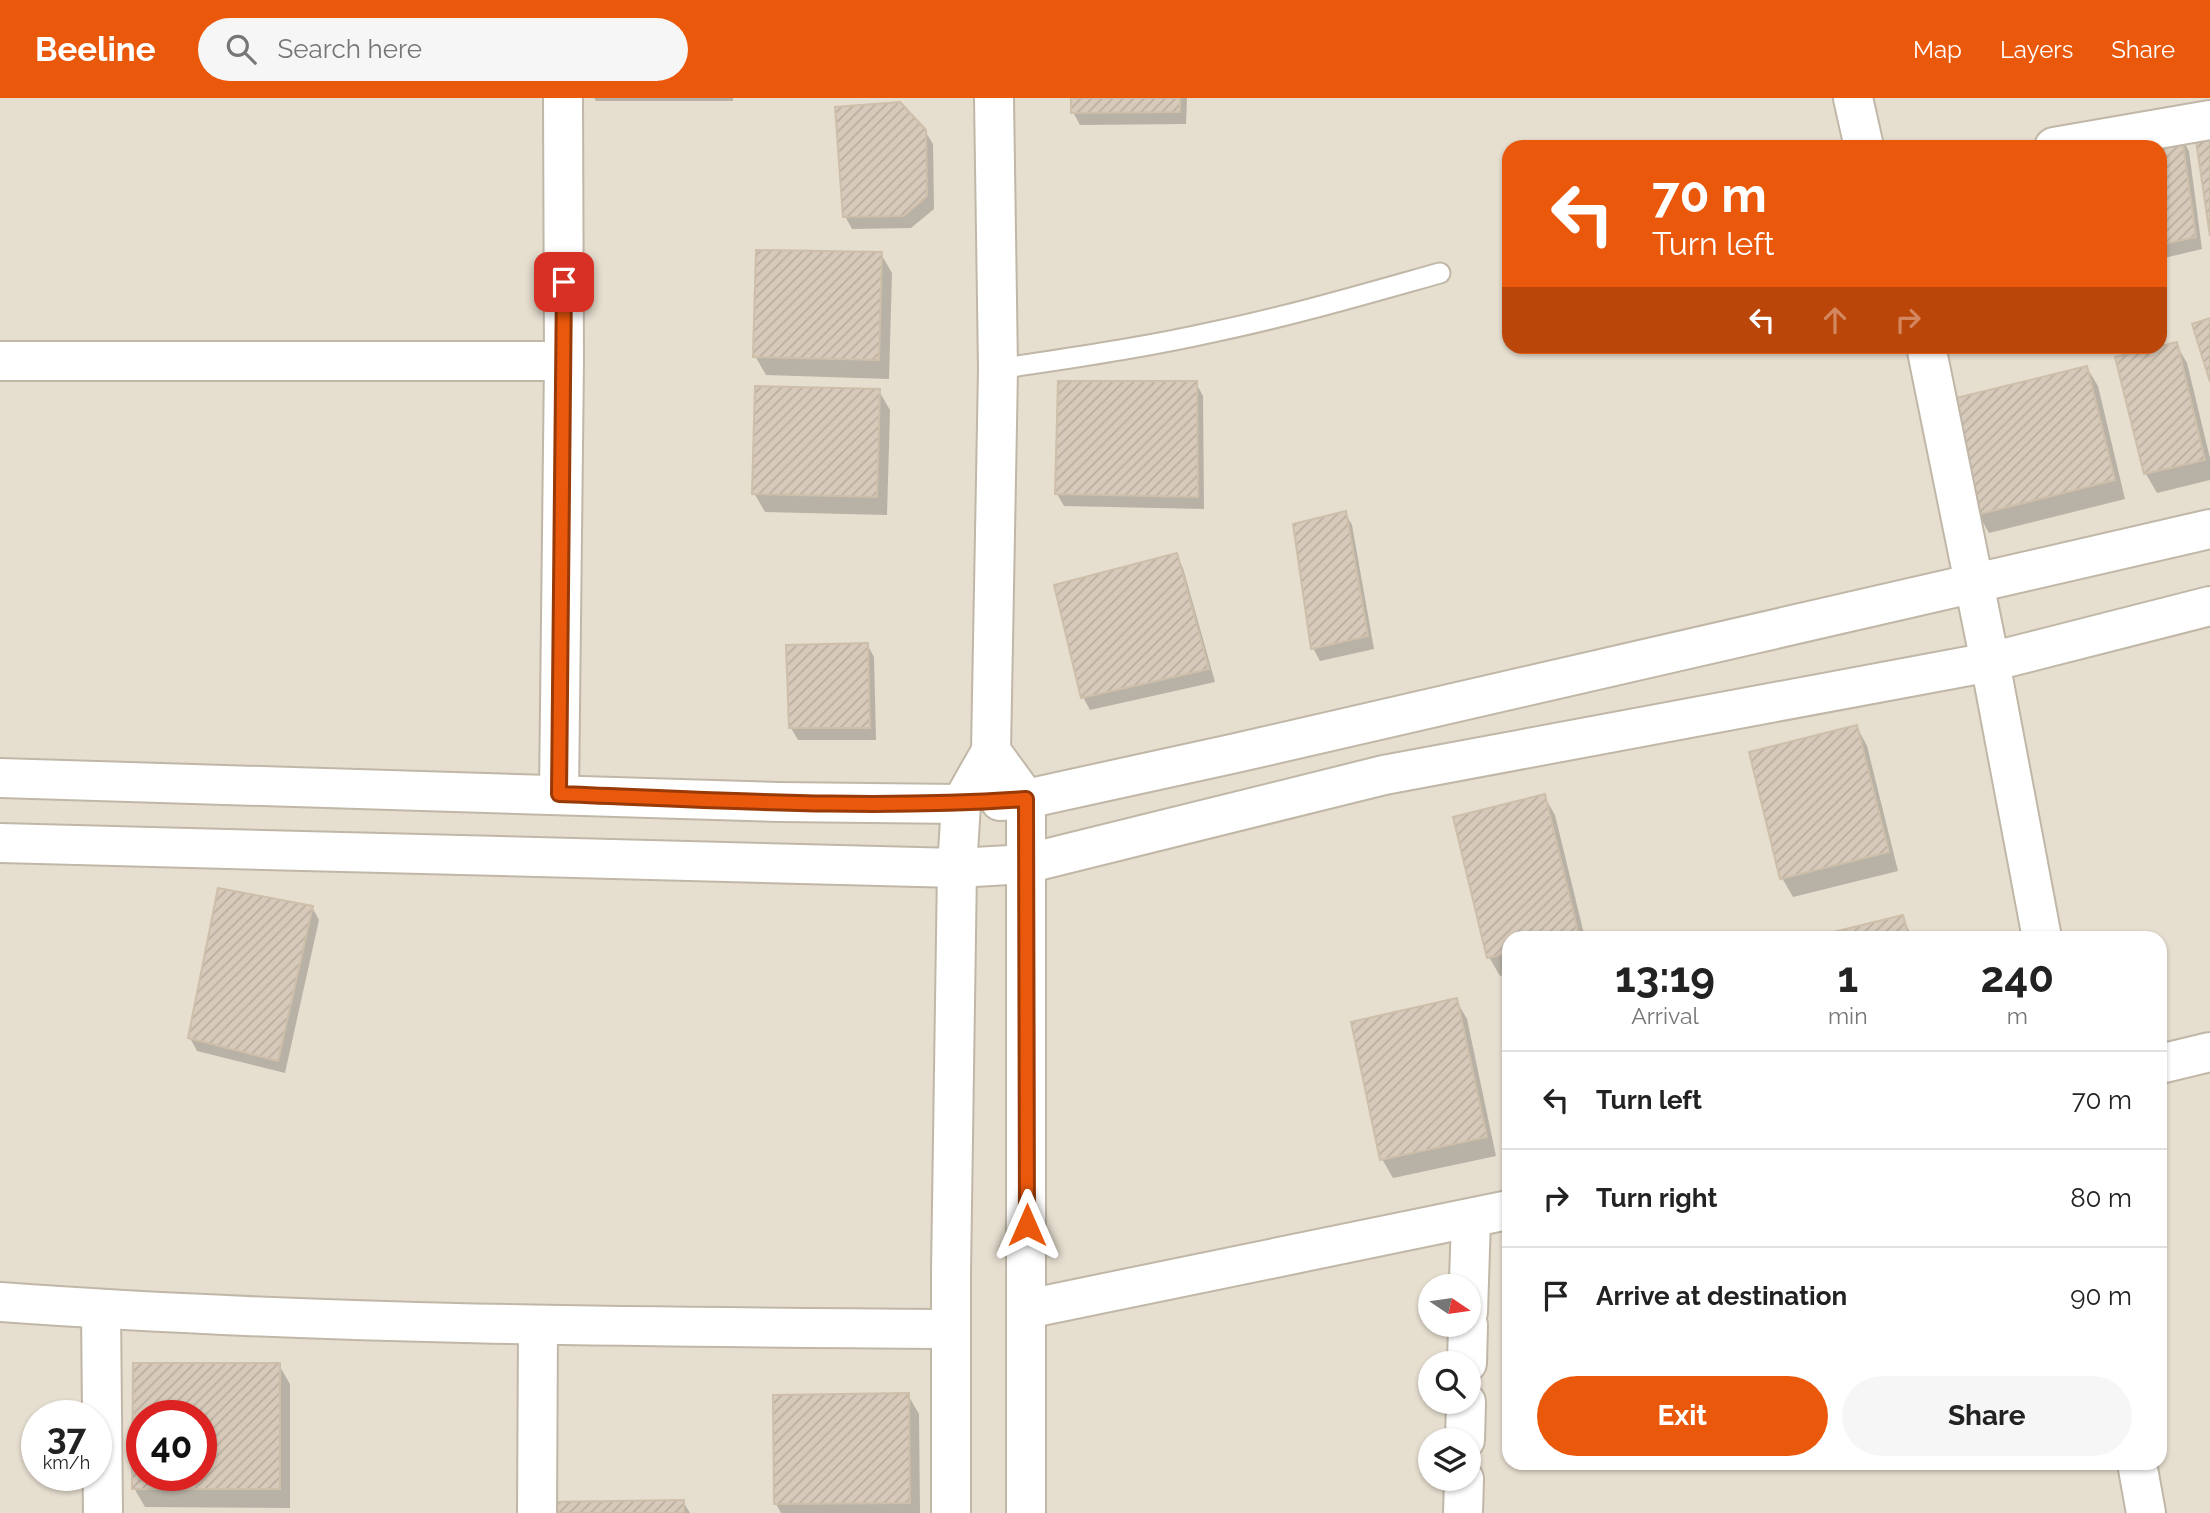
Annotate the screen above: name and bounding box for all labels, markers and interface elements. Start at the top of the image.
search box [198,18,688,81]
text: Beeline [35,30,156,69]
icon: search [222,30,260,68]
text: Search here [278,34,422,64]
text: Map [1913,35,1962,64]
text: Layers [2000,35,2073,64]
text: Share [2111,35,2175,64]
text: 70 m [1652,166,1767,223]
icon: left [1537,168,1628,259]
text: Turn left [1652,225,1774,262]
pin [534,252,594,312]
icon: arrive [545,263,583,301]
icon: left [1743,301,1781,339]
icon: ahead [1816,301,1854,339]
icon: right [1889,301,1927,339]
text: 13:19 [1615,953,1715,1002]
text: 1 [1837,953,1858,1002]
text: 240 [1981,953,2054,1002]
text: Arrival [1631,1002,1699,1029]
text: min [1828,1002,1868,1029]
text: m [2007,1002,2028,1029]
icon: left [1537,1081,1575,1119]
text: Turn left [1596,1085,1702,1115]
text: 70 m [2072,1085,2132,1115]
icon: right [1537,1179,1575,1217]
text: Turn right [1596,1183,1717,1213]
text: 80 m [2070,1183,2132,1213]
position arrow [990,1188,1064,1262]
north arrow [1418,1274,1480,1337]
map controls [1418,1274,1481,1491]
icon: arrive [1537,1277,1575,1315]
text: Arrive at destination [1596,1281,1847,1311]
text: 90 m [2070,1281,2132,1311]
button: search [1418,1351,1481,1414]
button: Exit [1537,1376,1828,1456]
button: Share [1842,1376,2132,1456]
speed limit sign: 40 [126,1400,217,1491]
text: 37 [47,1416,86,1457]
button: layers [1418,1428,1481,1491]
text: km/h [43,1452,90,1473]

